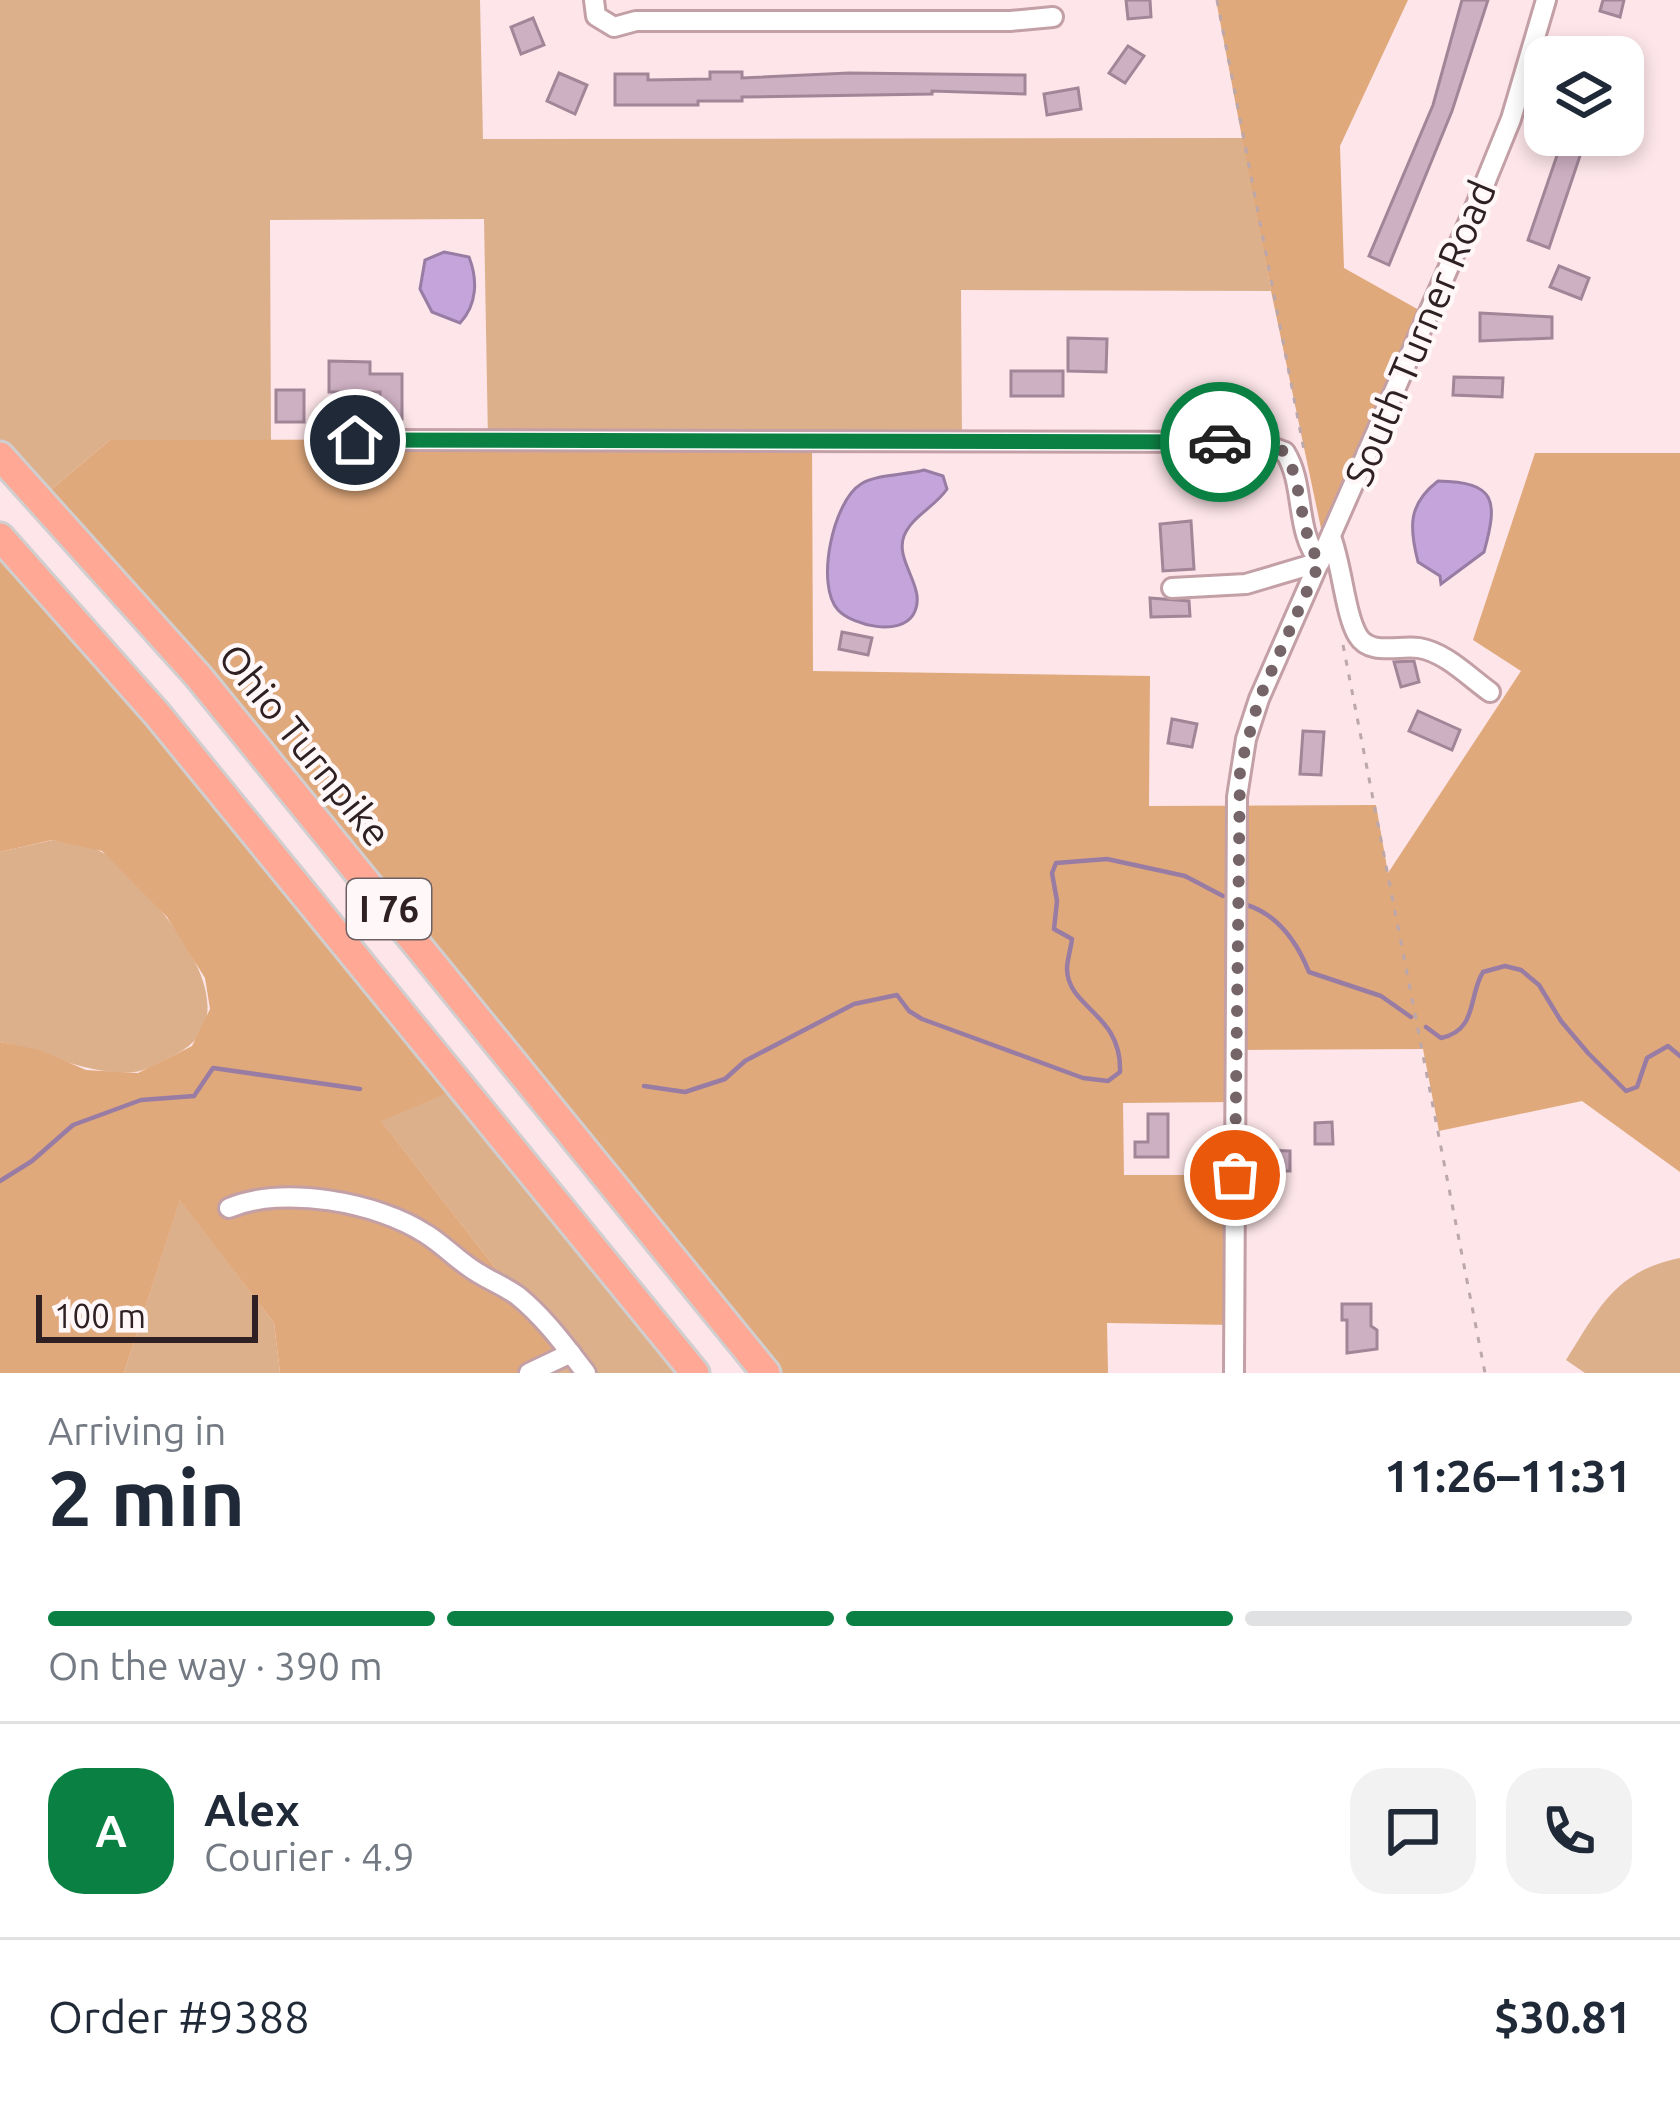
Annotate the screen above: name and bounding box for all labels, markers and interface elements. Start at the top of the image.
map controls [1524,36,1644,156]
button: layers [1524,36,1644,156]
street label: South Turner Road [1336,174,1503,492]
courier [1160,382,1280,502]
pin [304,389,406,491]
icon: home [322,407,388,473]
icon: car [1187,409,1253,475]
street label: Ohio Turnpike [211,635,400,854]
road number: I 76 [347,879,431,939]
pin [1184,1124,1286,1226]
icon: bag [1202,1142,1268,1208]
scale bar [36,1289,258,1342]
text: 100 m [54,1297,146,1334]
text: Arriving in [48,1409,226,1452]
text: 11:26–11:31 [1384,1450,1632,1501]
text: 2 min [48,1453,245,1541]
text: On the way · 390 m [48,1644,383,1687]
button: chat [1350,1768,1476,1894]
button: phone [1506,1768,1632,1894]
text: Alex [204,1784,300,1835]
text: A [95,1805,127,1856]
text: Courier · 4.9 [204,1835,415,1878]
text: Order #9388 [48,1991,310,2042]
text: $30.81 [1494,1991,1632,2042]

